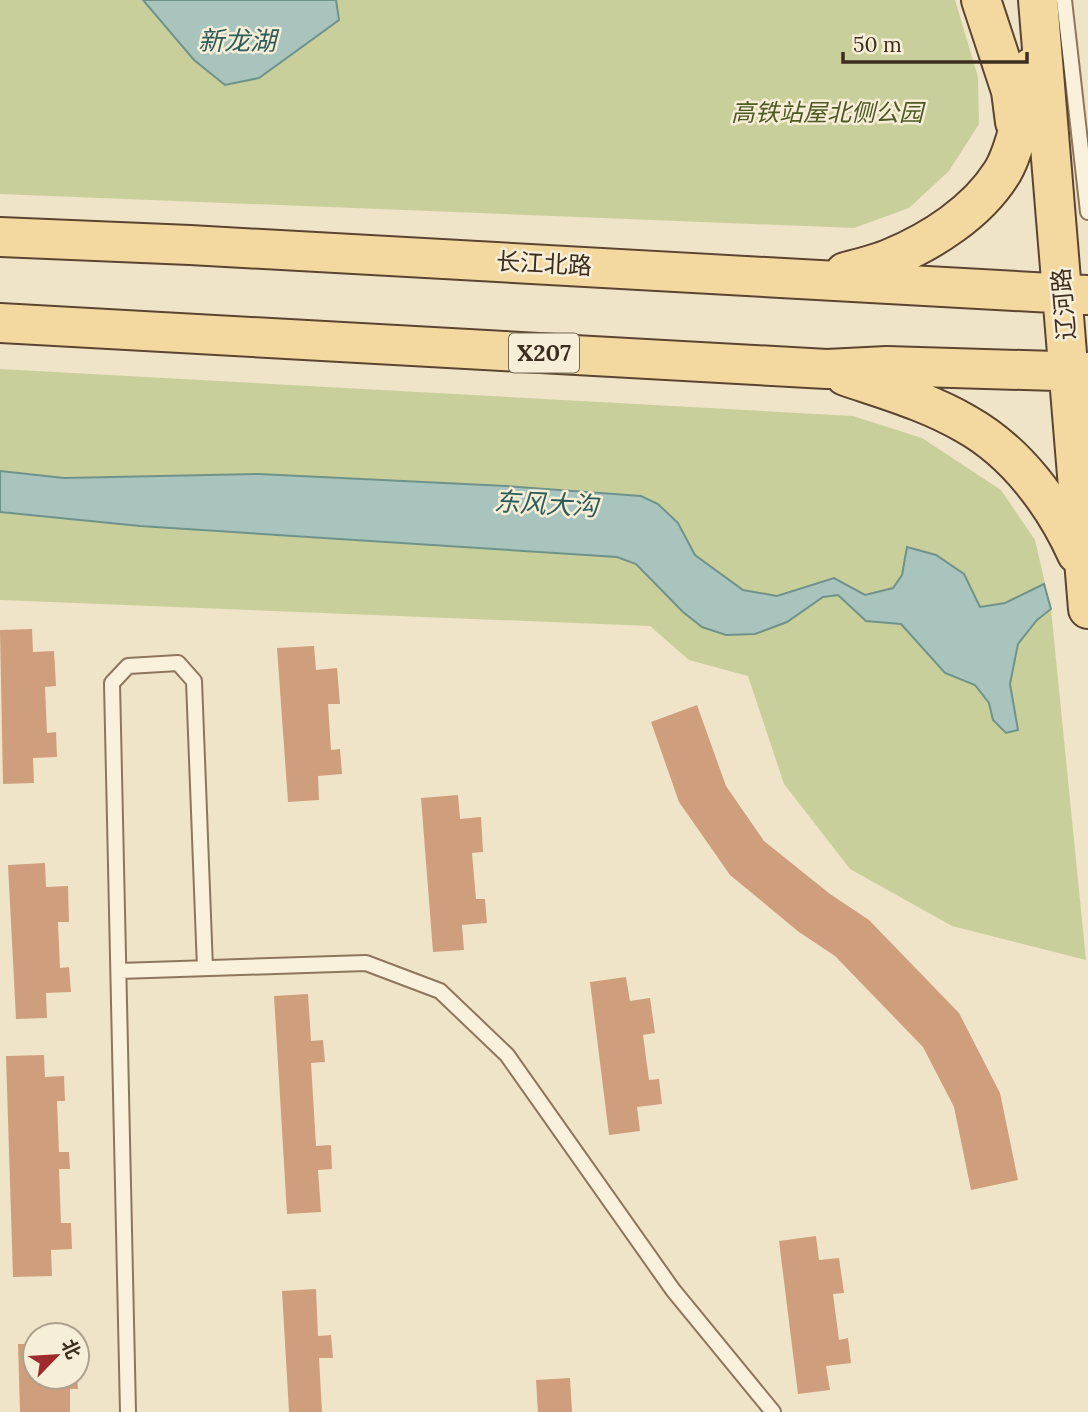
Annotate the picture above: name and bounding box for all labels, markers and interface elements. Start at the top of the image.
scale bar [843,21,1027,65]
water label: 新龙湖 [198,24,280,57]
text: 50 m [853,31,902,58]
park label: 高铁站屋北侧公园 [731,97,926,128]
street label: 长江北路 [495,246,593,281]
street label: 辽河路 [1045,267,1082,341]
road number: X207 [509,334,579,372]
water label: 东风大沟 [493,484,602,523]
north arrow [21,1321,91,1391]
text: 北 [57,1335,86,1363]

